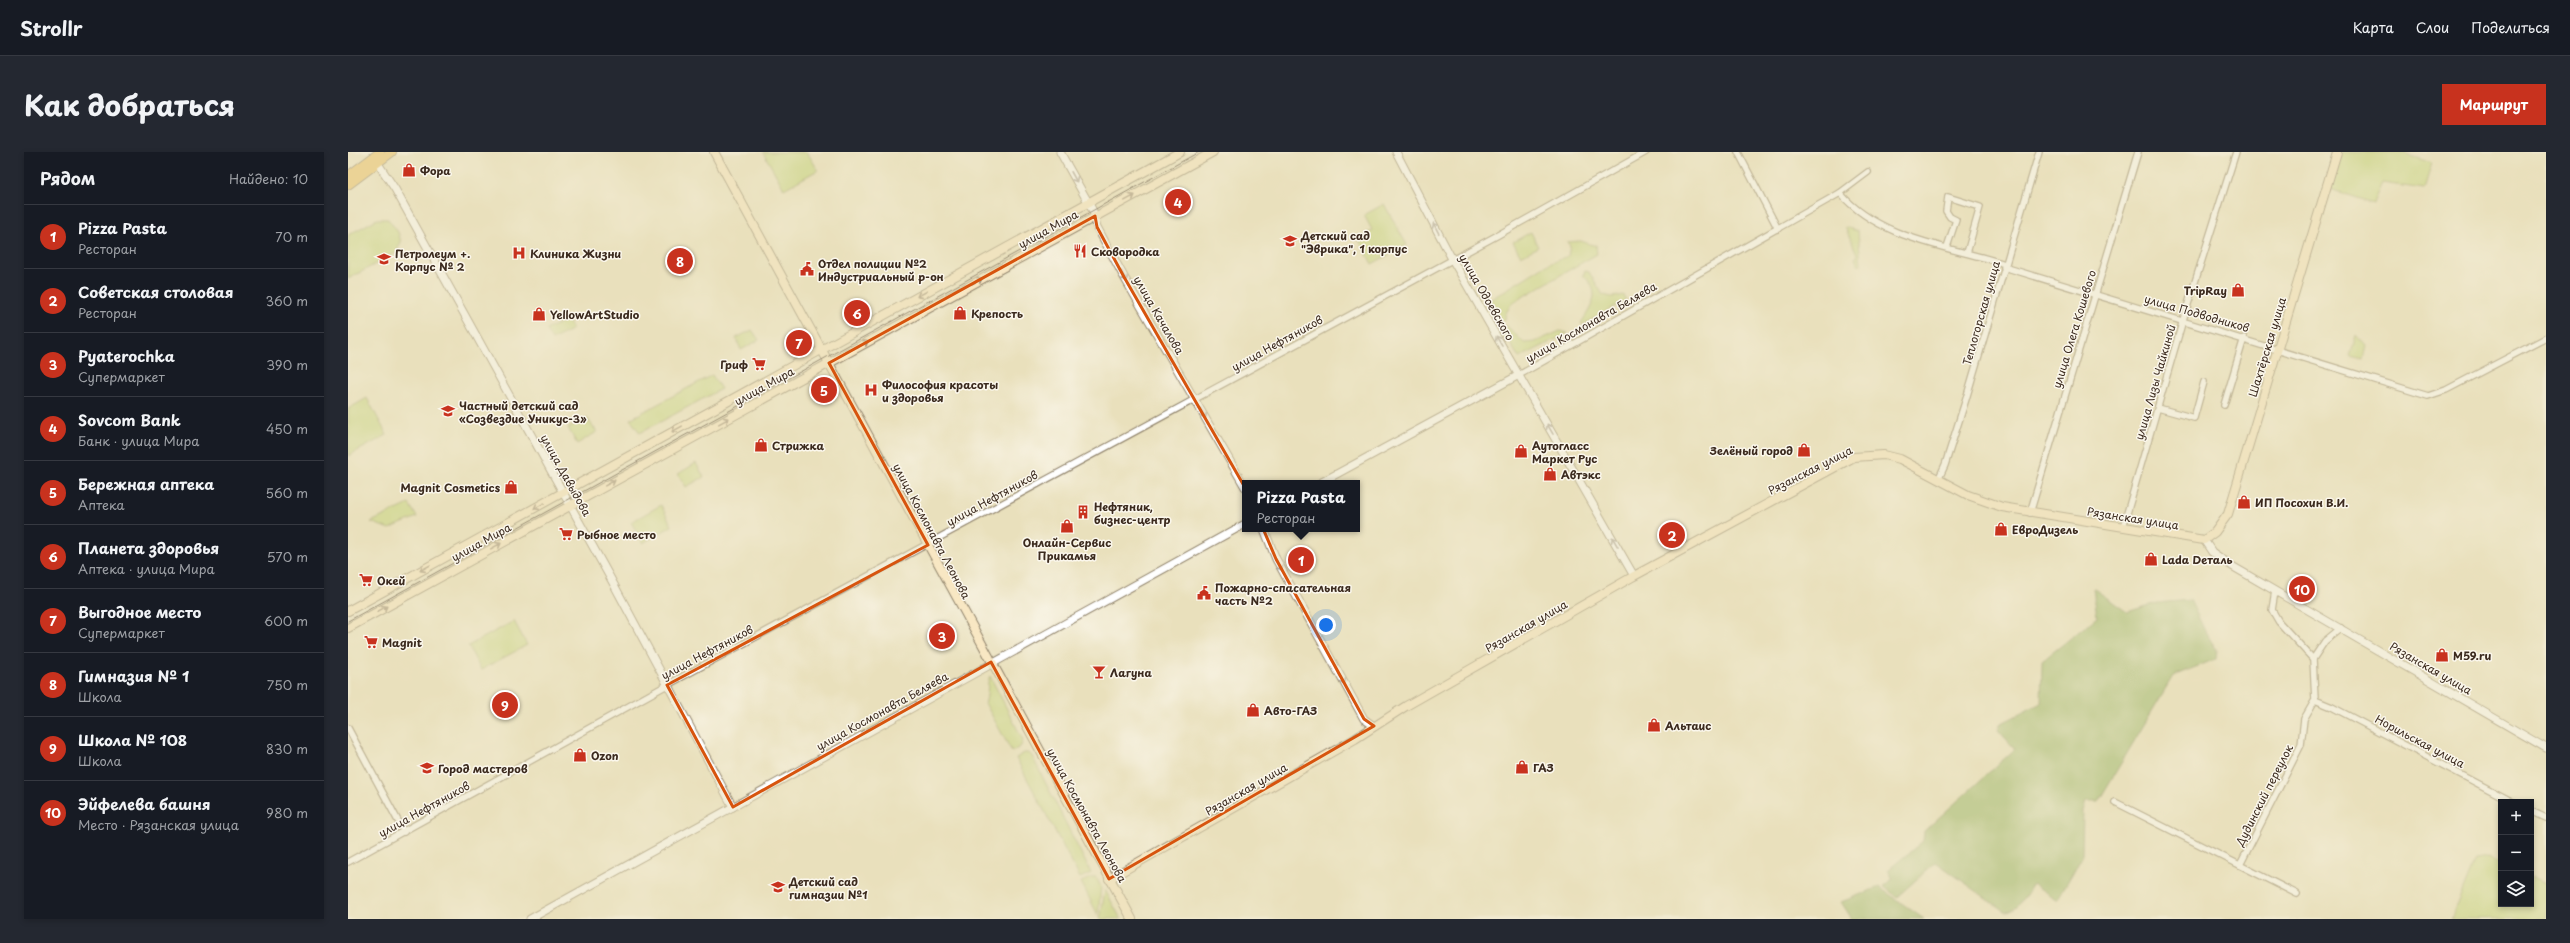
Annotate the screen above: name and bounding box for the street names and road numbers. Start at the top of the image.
street label: улица Мира [1015,205,1081,252]
street label: улица Одоевского [1455,250,1519,344]
street label: Теплогорская улица [1958,259,2004,367]
street label: улица Олега Кошевого [2048,268,2100,390]
street label: улица Качалова [1130,272,1189,358]
street label: улица Космонавта Беляева [1522,277,1660,367]
street label: улица Подводников [2142,290,2252,336]
street label: Шахтёрская улица [2244,295,2290,399]
street label: улица Нефтяников [1228,311,1326,375]
street label: улица Лизы Чайкиной [2130,322,2180,442]
street label: улица Мира [731,362,797,409]
street label: улица Давыдова [536,431,596,519]
street label: Рязанская улица [1765,441,1855,499]
street label: улица Космонавта Леонова [889,460,975,602]
street label: улица Нефтяников [943,466,1041,530]
street label: Рязанская улица [2086,502,2180,534]
street label: улица Мира [448,518,514,565]
street label: Рязанская улица [1482,595,1570,657]
street label: улица Нефтяников [658,621,756,683]
street label: Рязанская улица [2387,637,2475,699]
street label: улица Космонавта Беляева [813,667,951,754]
street label: Норильская улица [2372,710,2468,772]
street label: Дудинский переулок [2231,741,2297,850]
street label: улица Космонавта Леонова [1043,745,1131,885]
street label: Рязанская улица [1202,758,1290,820]
street label: улица Нефтяников [375,777,473,841]

